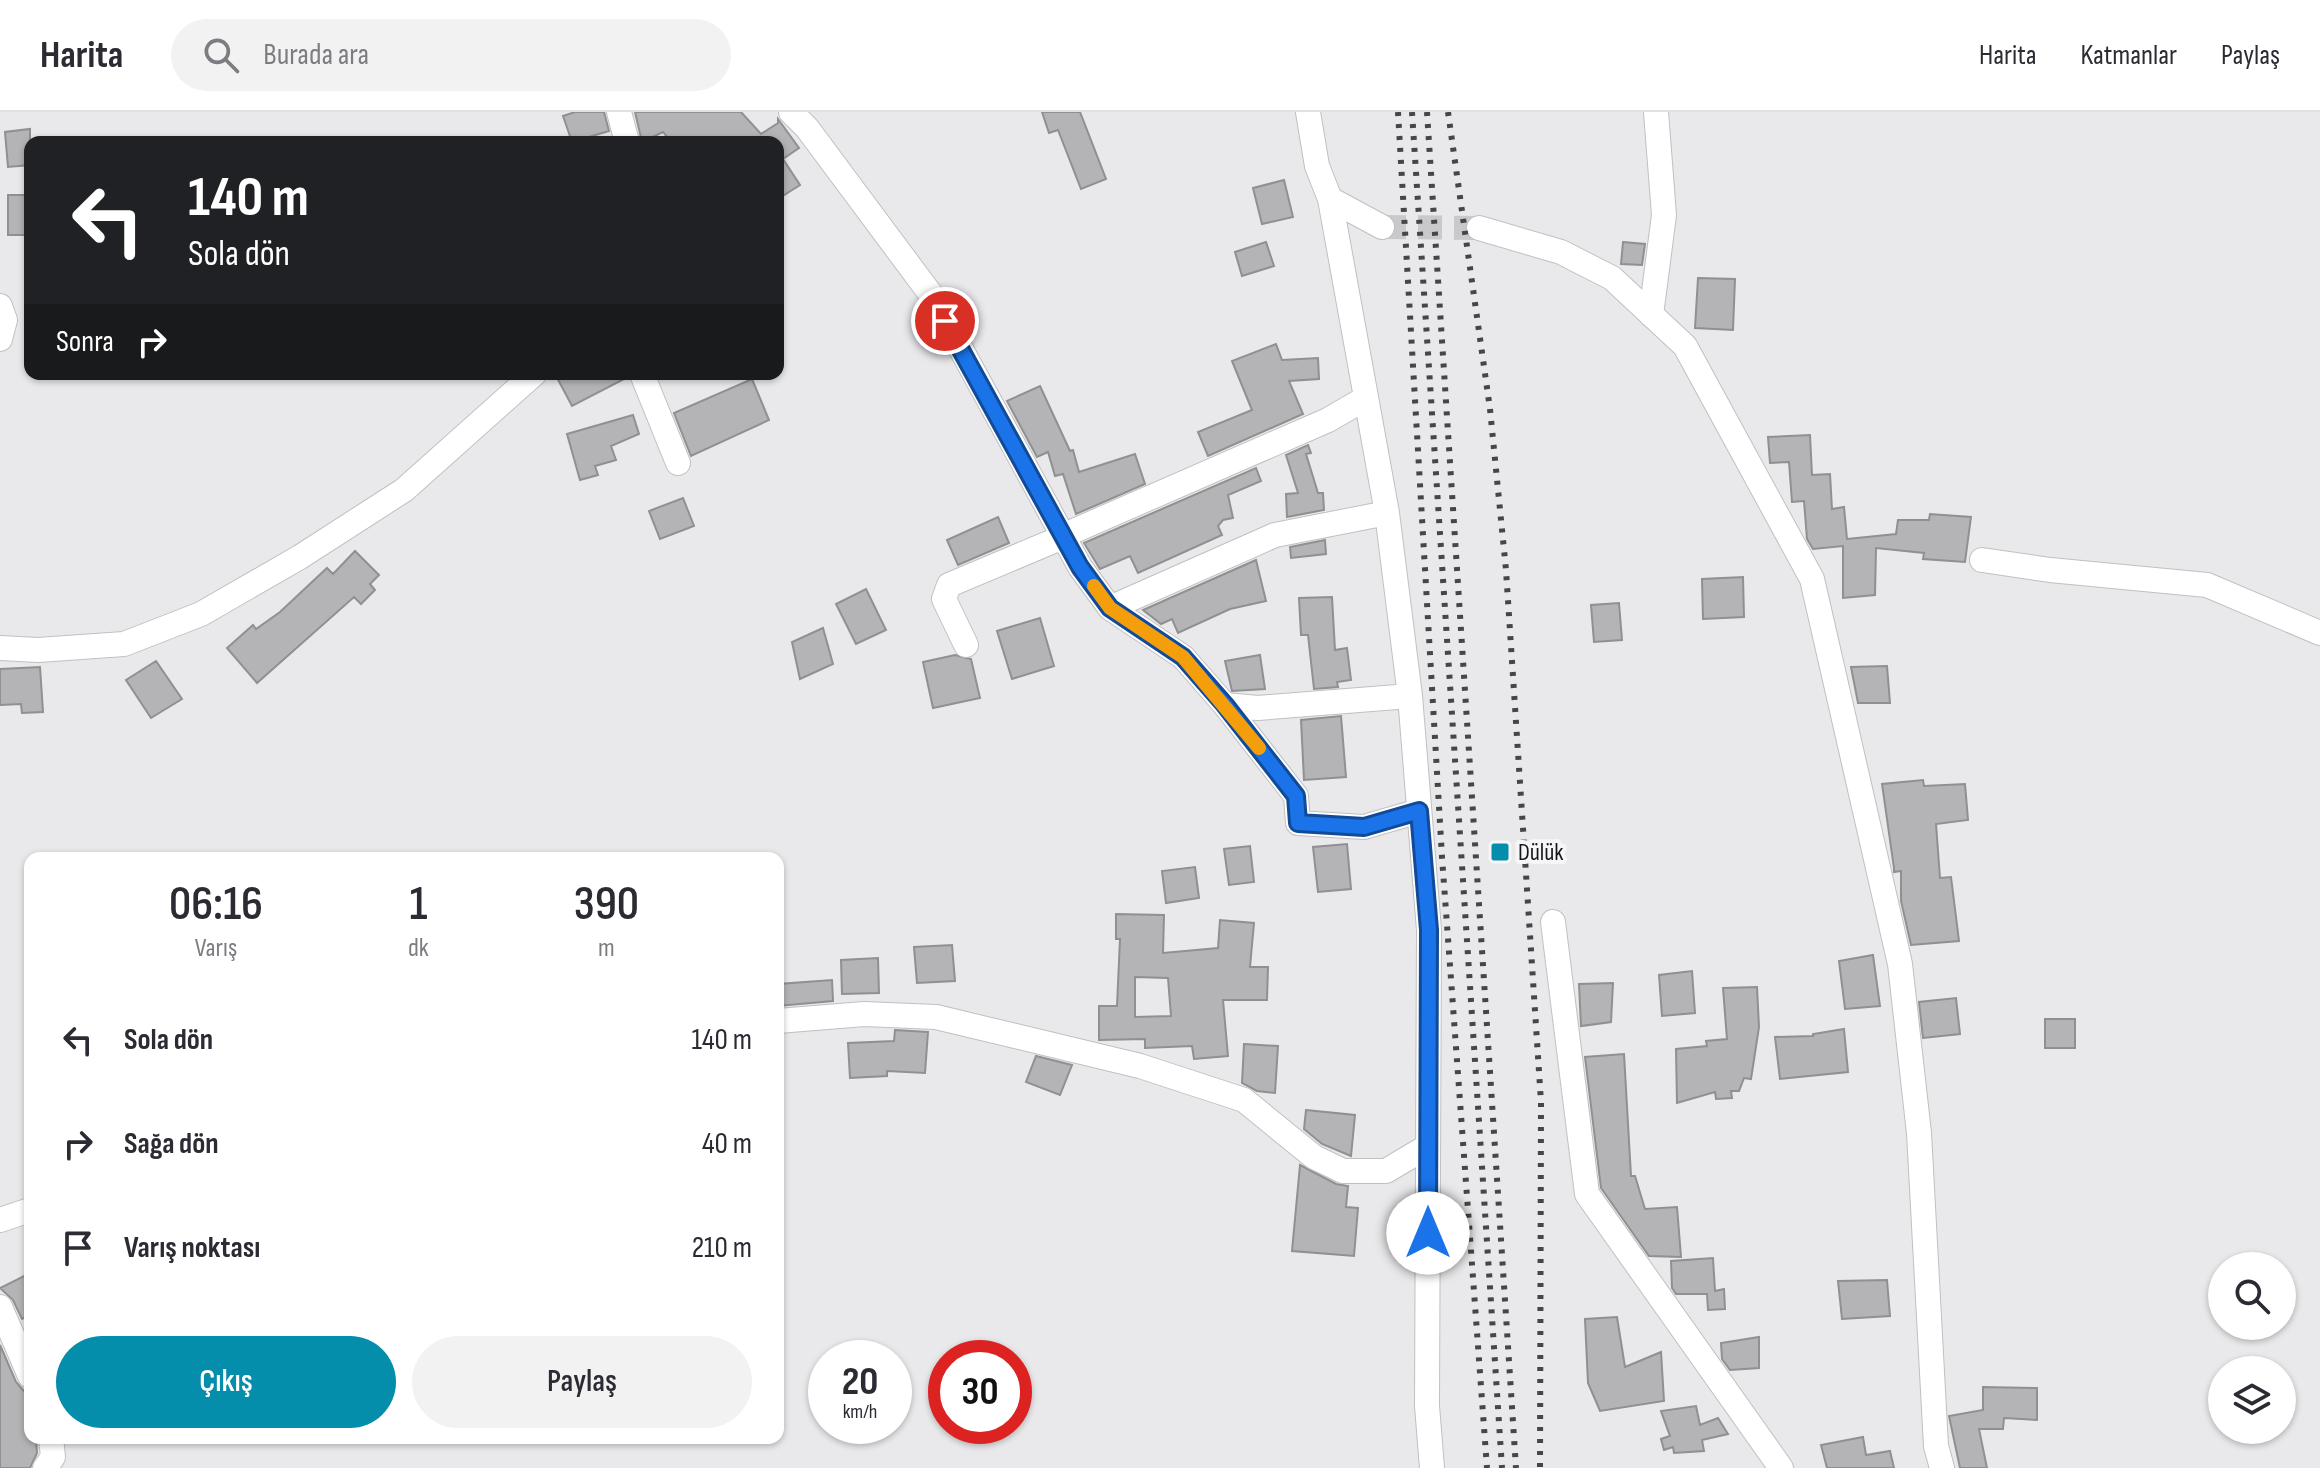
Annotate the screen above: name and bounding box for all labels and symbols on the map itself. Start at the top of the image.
pin [911,287,979,355]
place label: Dülük [1518,838,1564,867]
marker: Dülük [1489,841,1511,863]
position arrow [1386,1191,1470,1275]
speed limit sign: 30 [928,1340,1032,1444]

